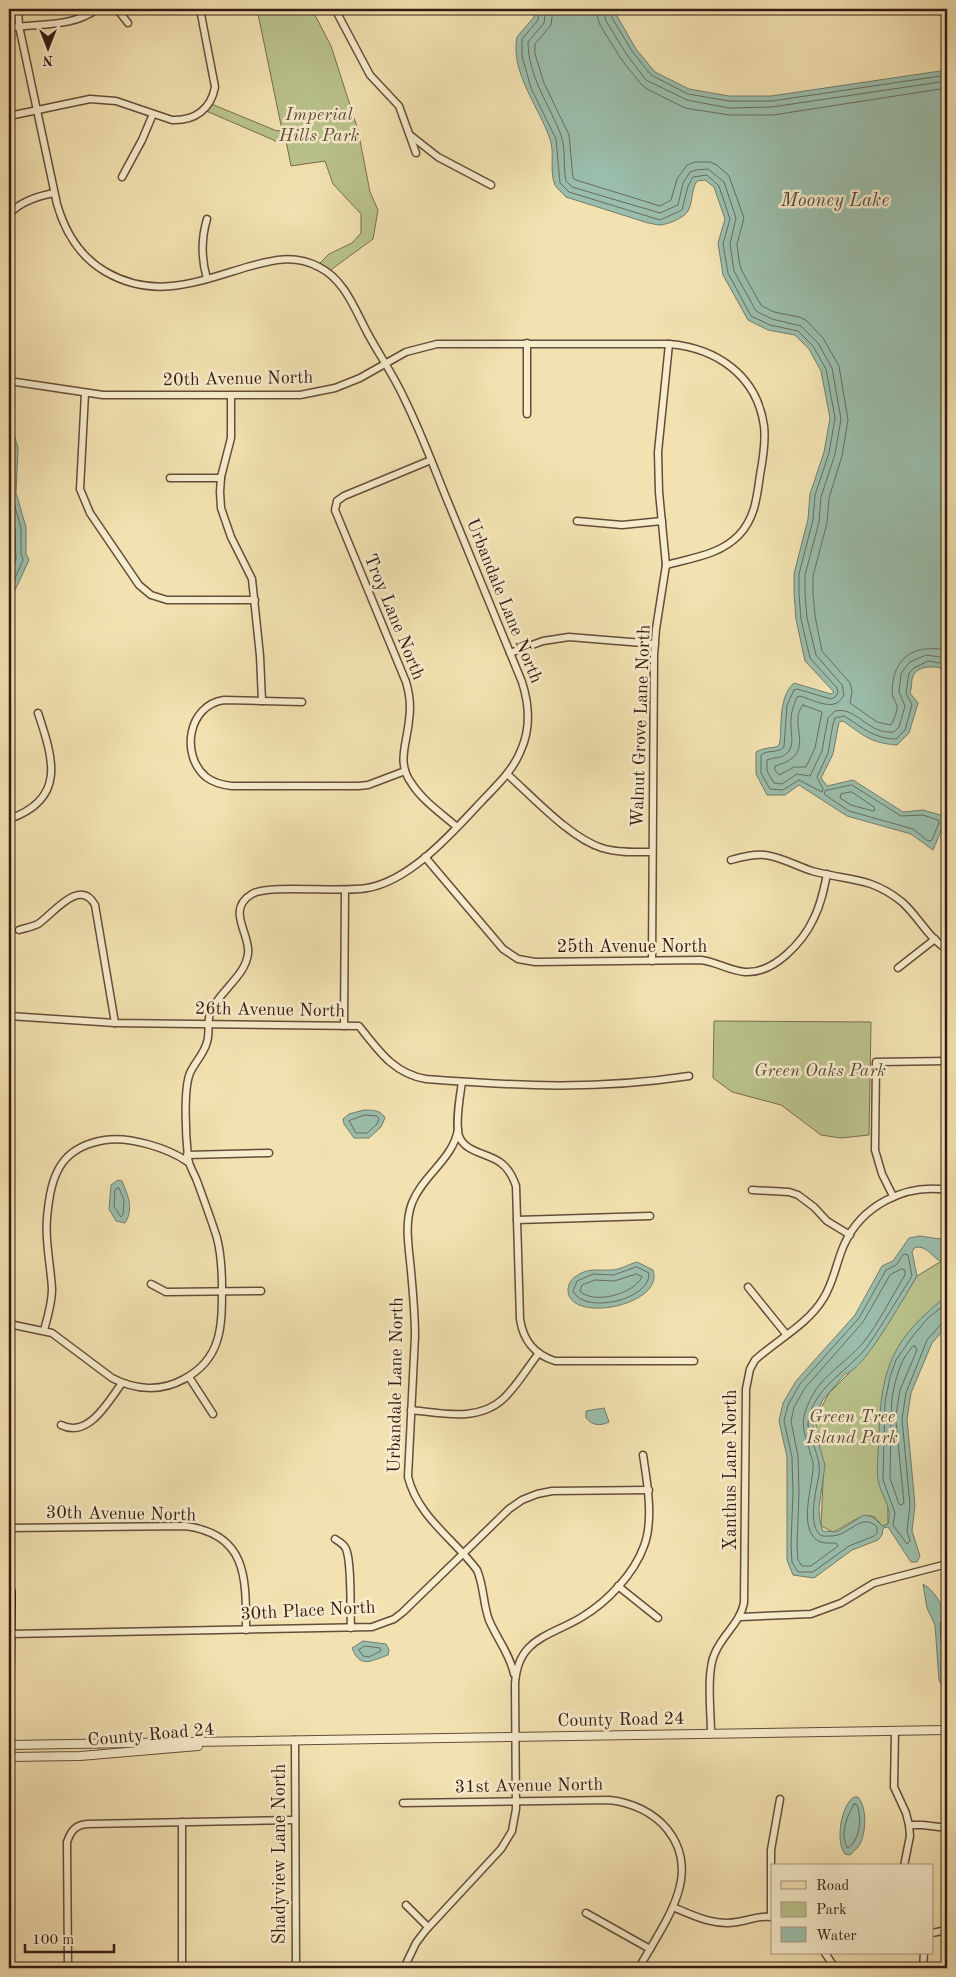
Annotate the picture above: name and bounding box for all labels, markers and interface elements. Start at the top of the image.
north arrow [22,22,72,72]
text: N [42,53,53,67]
park label: Imperial Hills Park [278,106,359,145]
water label: Mooney Lake [780,192,889,211]
street label: 20th Avenue North [163,369,314,389]
street label: Urbandale Lane North [463,516,545,686]
street label: Troy Lane North [361,552,428,683]
street label: Walnut Grove Lane North [628,624,654,828]
street label: 25th Avenue North [557,938,707,956]
street label: 26th Avenue North [195,1000,346,1020]
park label: Green Oaks Park [754,1062,886,1080]
street label: Urbandale Lane North [385,1297,407,1473]
street label: Xanthus Lane North [722,1389,740,1550]
park label: Green Tree Island Park [805,1408,898,1447]
street label: 30th Avenue North [46,1504,197,1524]
street label: 30th Place North [240,1598,376,1624]
street label: County Road 24 [557,1710,685,1730]
street label: County Road 24 [87,1720,215,1750]
street label: Shadyview Lane North [271,1763,289,1944]
street label: 31st Avenue North [455,1776,604,1796]
legend [771,1864,934,1954]
text: Road [816,1879,850,1894]
text: Park [816,1903,847,1918]
scale bar [25,1922,114,1954]
text: Water [816,1929,857,1944]
text: 100 m [32,1933,74,1948]

